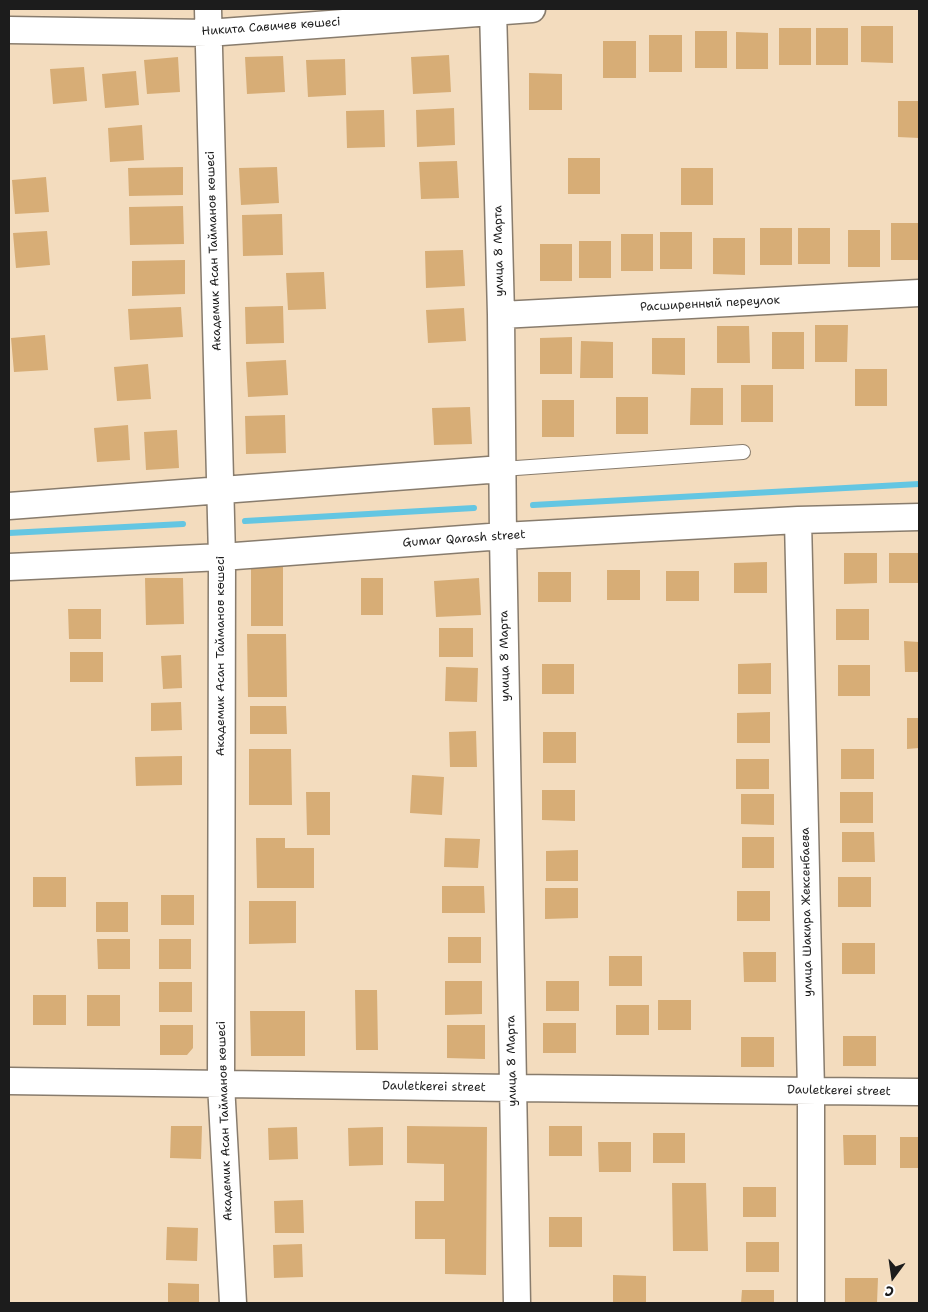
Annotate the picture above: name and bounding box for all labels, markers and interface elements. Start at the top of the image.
street label: Никита Савичев көшесі [201,15,341,39]
street label: Академик Асан Тайманов көшесі [203,151,225,351]
street label: улица 8 Марта [491,205,507,297]
street label: Расширенный переулок [640,293,780,315]
street label: Gumar Qarash street [402,528,526,550]
street label: Академик Асан Тайманов көшесі [214,556,228,756]
street label: улица 8 Марта [497,610,513,702]
street label: улица Шакира Жексенбаева [798,827,816,997]
street label: улица 8 Марта [504,1015,520,1107]
street label: Академик Асан Тайманов көшесі [214,1021,236,1221]
street label: Dauletkerei street [382,1079,486,1095]
street label: Dauletkerei street [787,1083,891,1099]
north arrow [868,1252,918,1302]
text: С [883,1282,896,1301]

